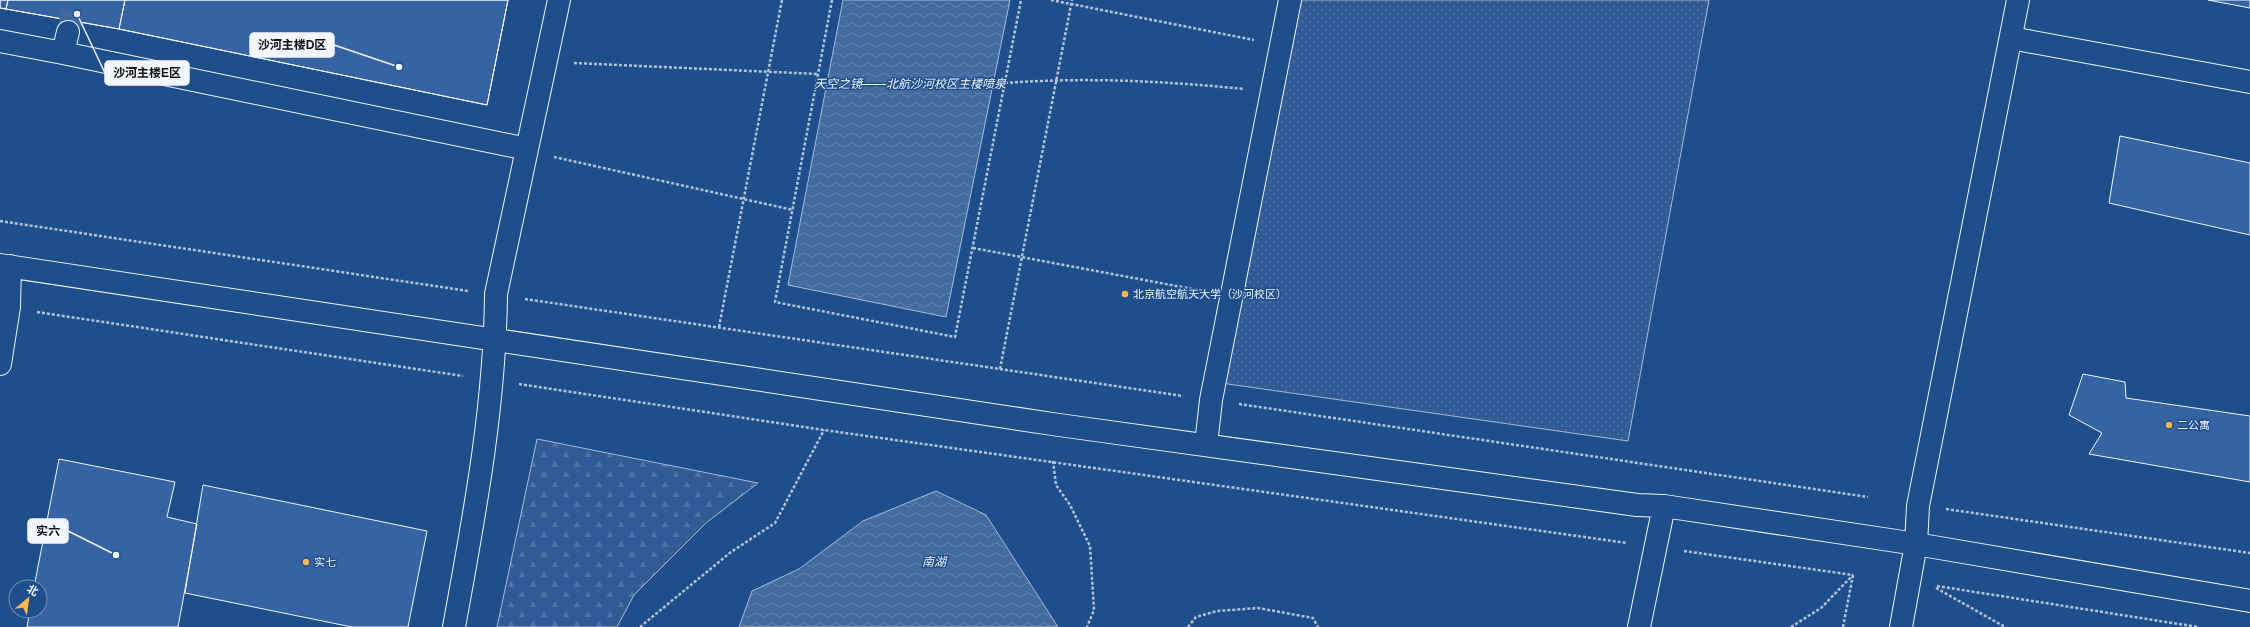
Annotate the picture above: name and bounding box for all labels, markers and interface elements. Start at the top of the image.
callout: 沙河主楼D区 [250,33,334,57]
text: 沙河主楼D区 [258,38,326,52]
callout: 沙河主楼E区 [105,61,189,85]
text: 沙河主楼E区 [113,66,181,80]
water label: 天空之镜——北航沙河校区主楼喷泉 [814,77,1007,91]
place label: 北京航空航天大学（沙河校区） [1133,288,1287,300]
marker: 北京航空航天大学（沙河校区） [1120,289,1130,299]
place label: 二公寓 [2177,419,2210,431]
marker: 二公寓 [2164,420,2174,430]
callout: 实六 [28,519,68,543]
text: 实六 [36,524,60,538]
water label: 南湖 [922,555,948,569]
place label: 实七 [314,556,336,568]
marker: 实七 [301,557,311,567]
north arrow [8,579,48,619]
text: 北 [25,582,41,598]

